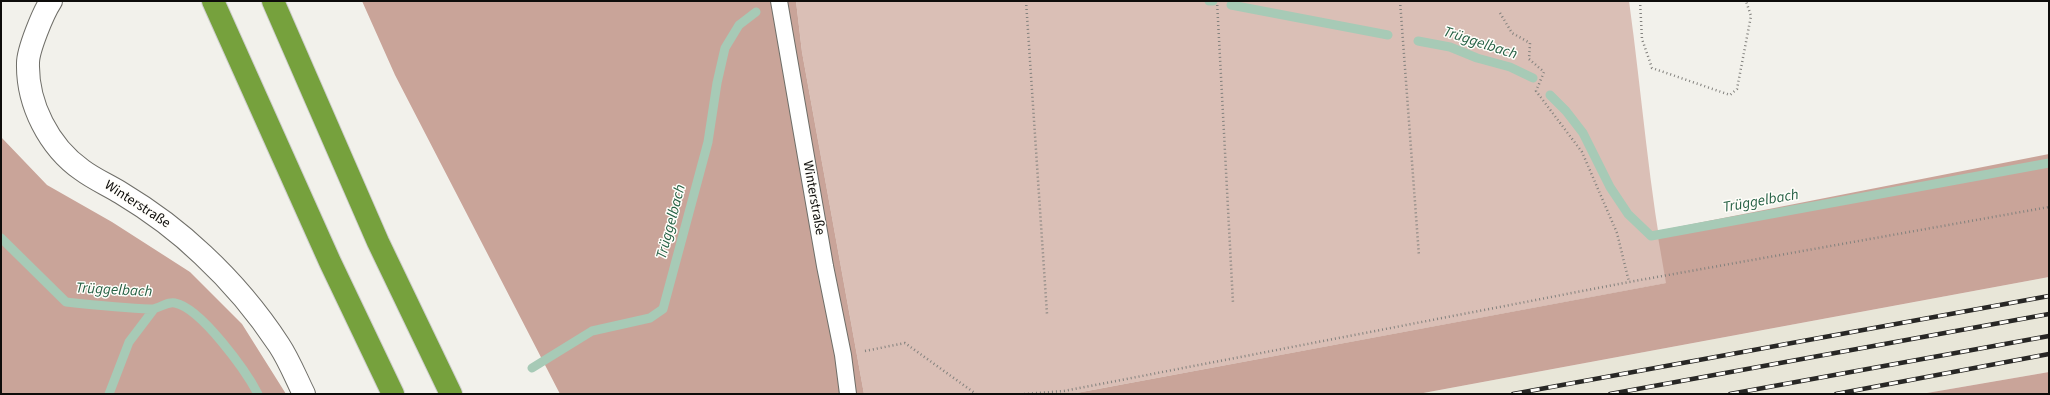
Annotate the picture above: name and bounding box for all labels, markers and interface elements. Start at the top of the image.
water label: Trüggelbach [1441,24,1519,64]
street label: Winterstraße [798,159,828,237]
street label: Winterstraße [101,177,173,233]
water label: Trüggelbach [653,183,691,261]
water label: Trüggelbach [1722,186,1800,218]
water label: Trüggelbach [75,280,153,302]

